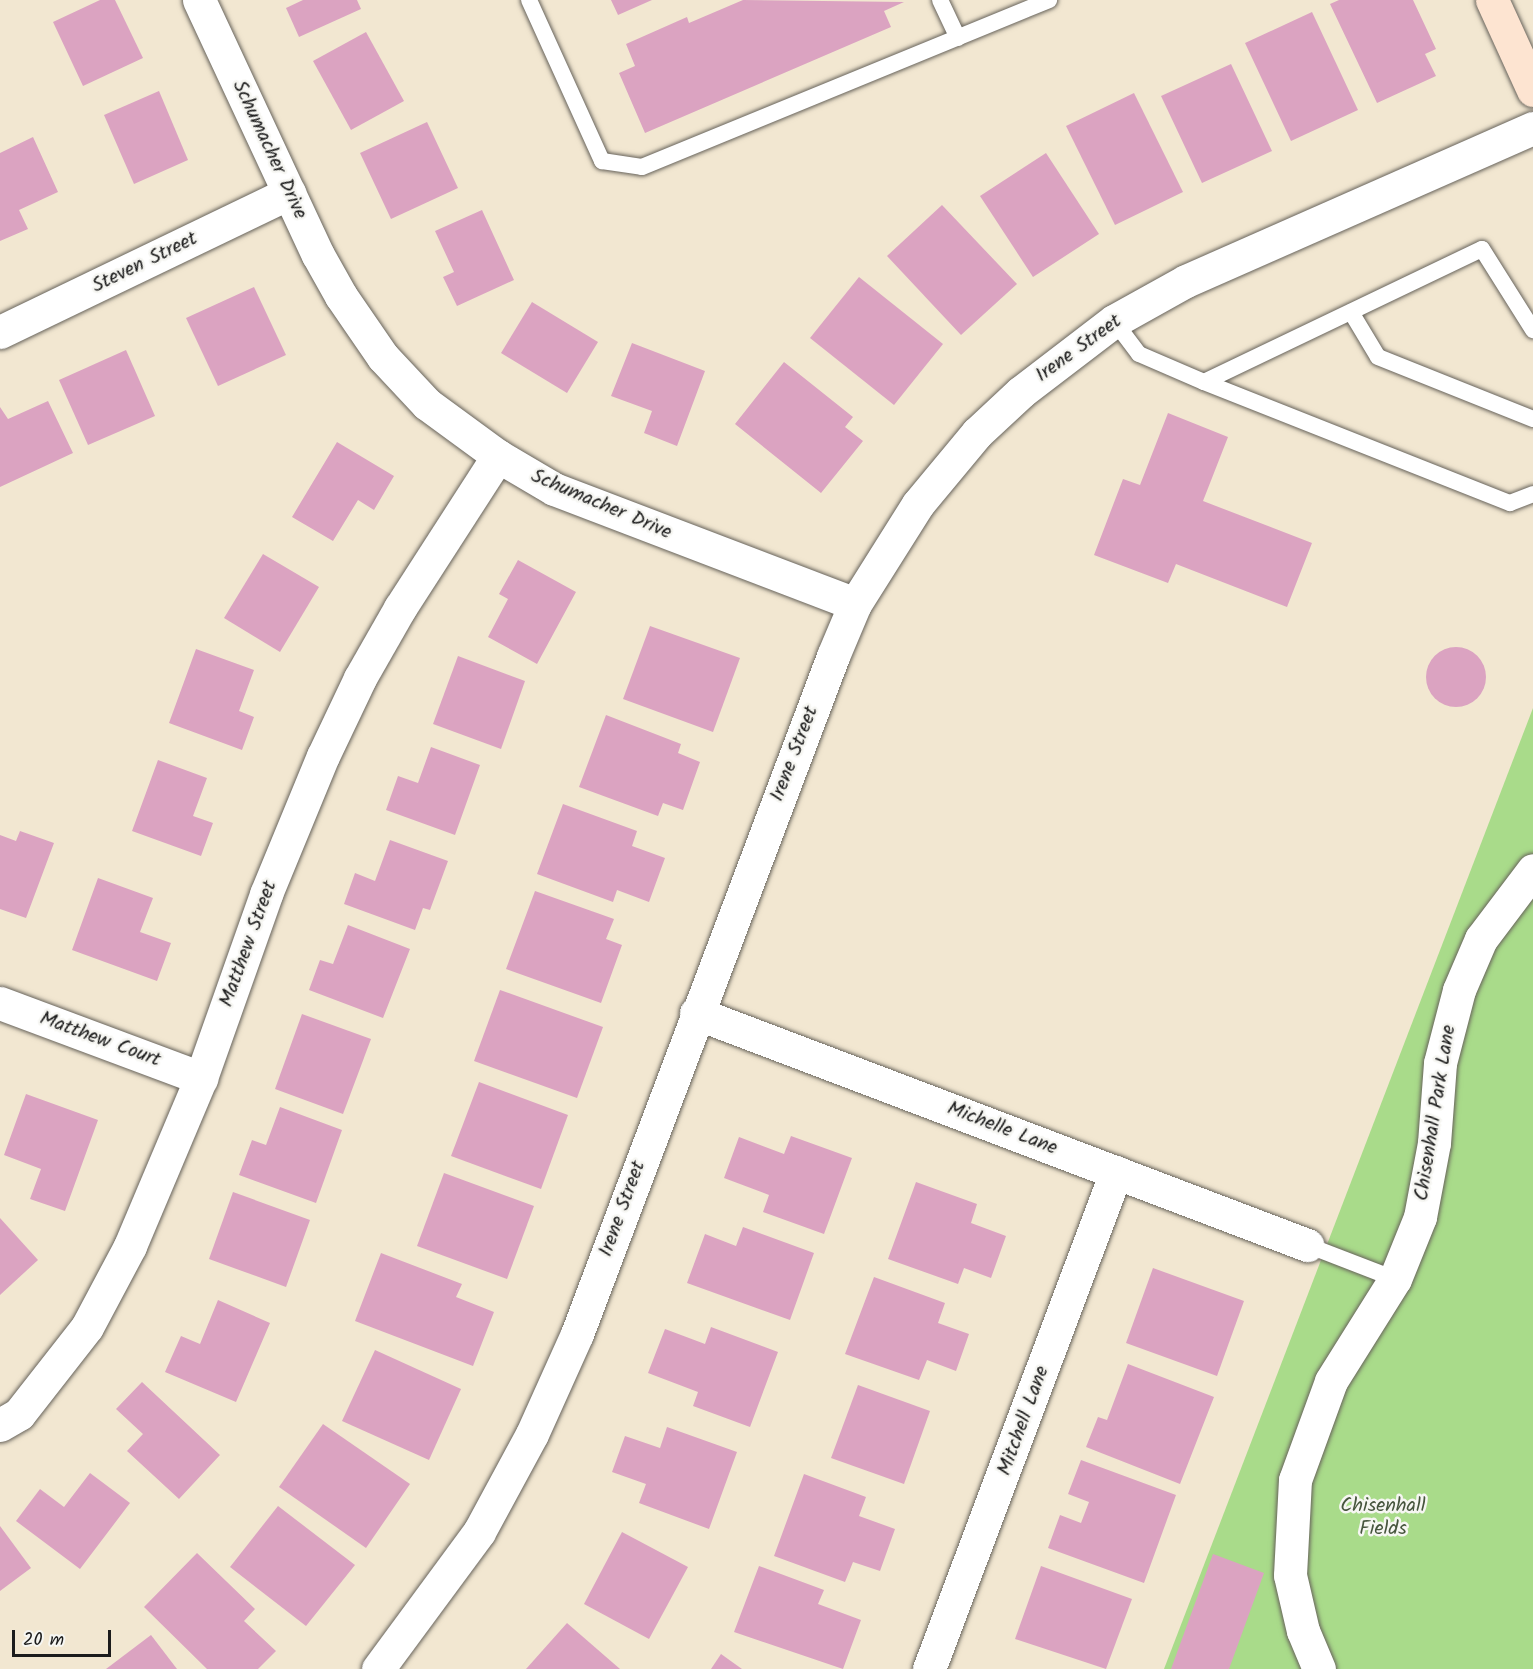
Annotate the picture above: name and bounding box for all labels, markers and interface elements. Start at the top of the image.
street label: Schumacher Drive [226,77,312,223]
street label: Steven Street [88,227,202,299]
street label: Irene Street [1031,310,1127,388]
street label: Schumacher Drive [527,465,675,545]
street label: Irene Street [766,703,824,805]
street label: Matthew Street [215,878,283,1010]
street label: Matthew Court [36,1007,164,1073]
street label: Chisenhall Park Lane [1410,1023,1462,1203]
street label: Michelle Lane [944,1097,1060,1161]
street label: Irene Street [595,1158,651,1260]
street label: Mitchell Lane [993,1363,1055,1479]
park label: Chisenhall Fields [1340,1494,1426,1541]
scale bar [15,1618,114,1656]
text: 20 m [23,1626,64,1655]

